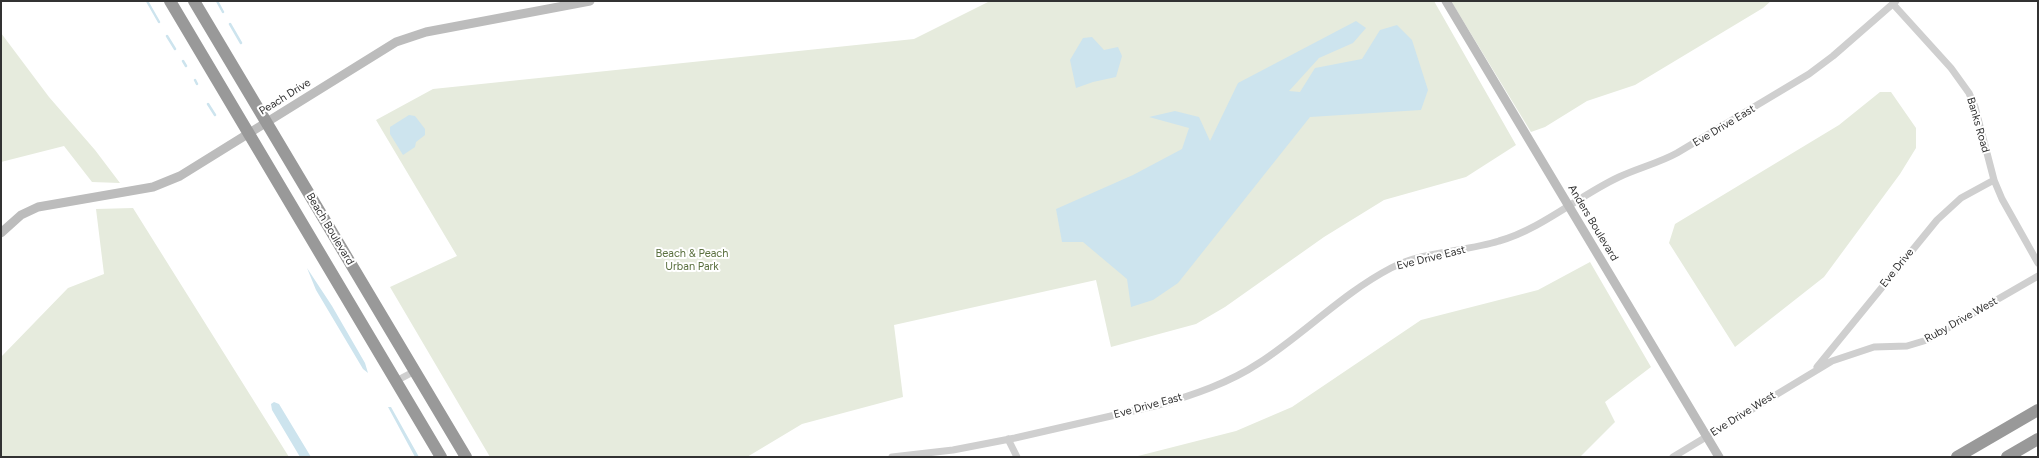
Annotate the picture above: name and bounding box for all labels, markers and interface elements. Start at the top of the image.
street label: Peach Drive [257,76,313,118]
street label: Banks Road [1964,96,1992,154]
street label: Eve Drive East [1690,102,1758,150]
street label: Anders Boulevard [1565,183,1621,263]
street label: Beach Boulevard [303,190,357,268]
street label: Eve Drive East [1395,243,1467,273]
street label: Eve Drive [1877,246,1917,290]
park label: Beach & Peach Urban Park [656,247,728,273]
street label: Ruby Drive West [1922,295,2000,345]
street label: Eve Drive West [1708,389,1778,439]
street label: Eve Drive East [1112,391,1184,421]

